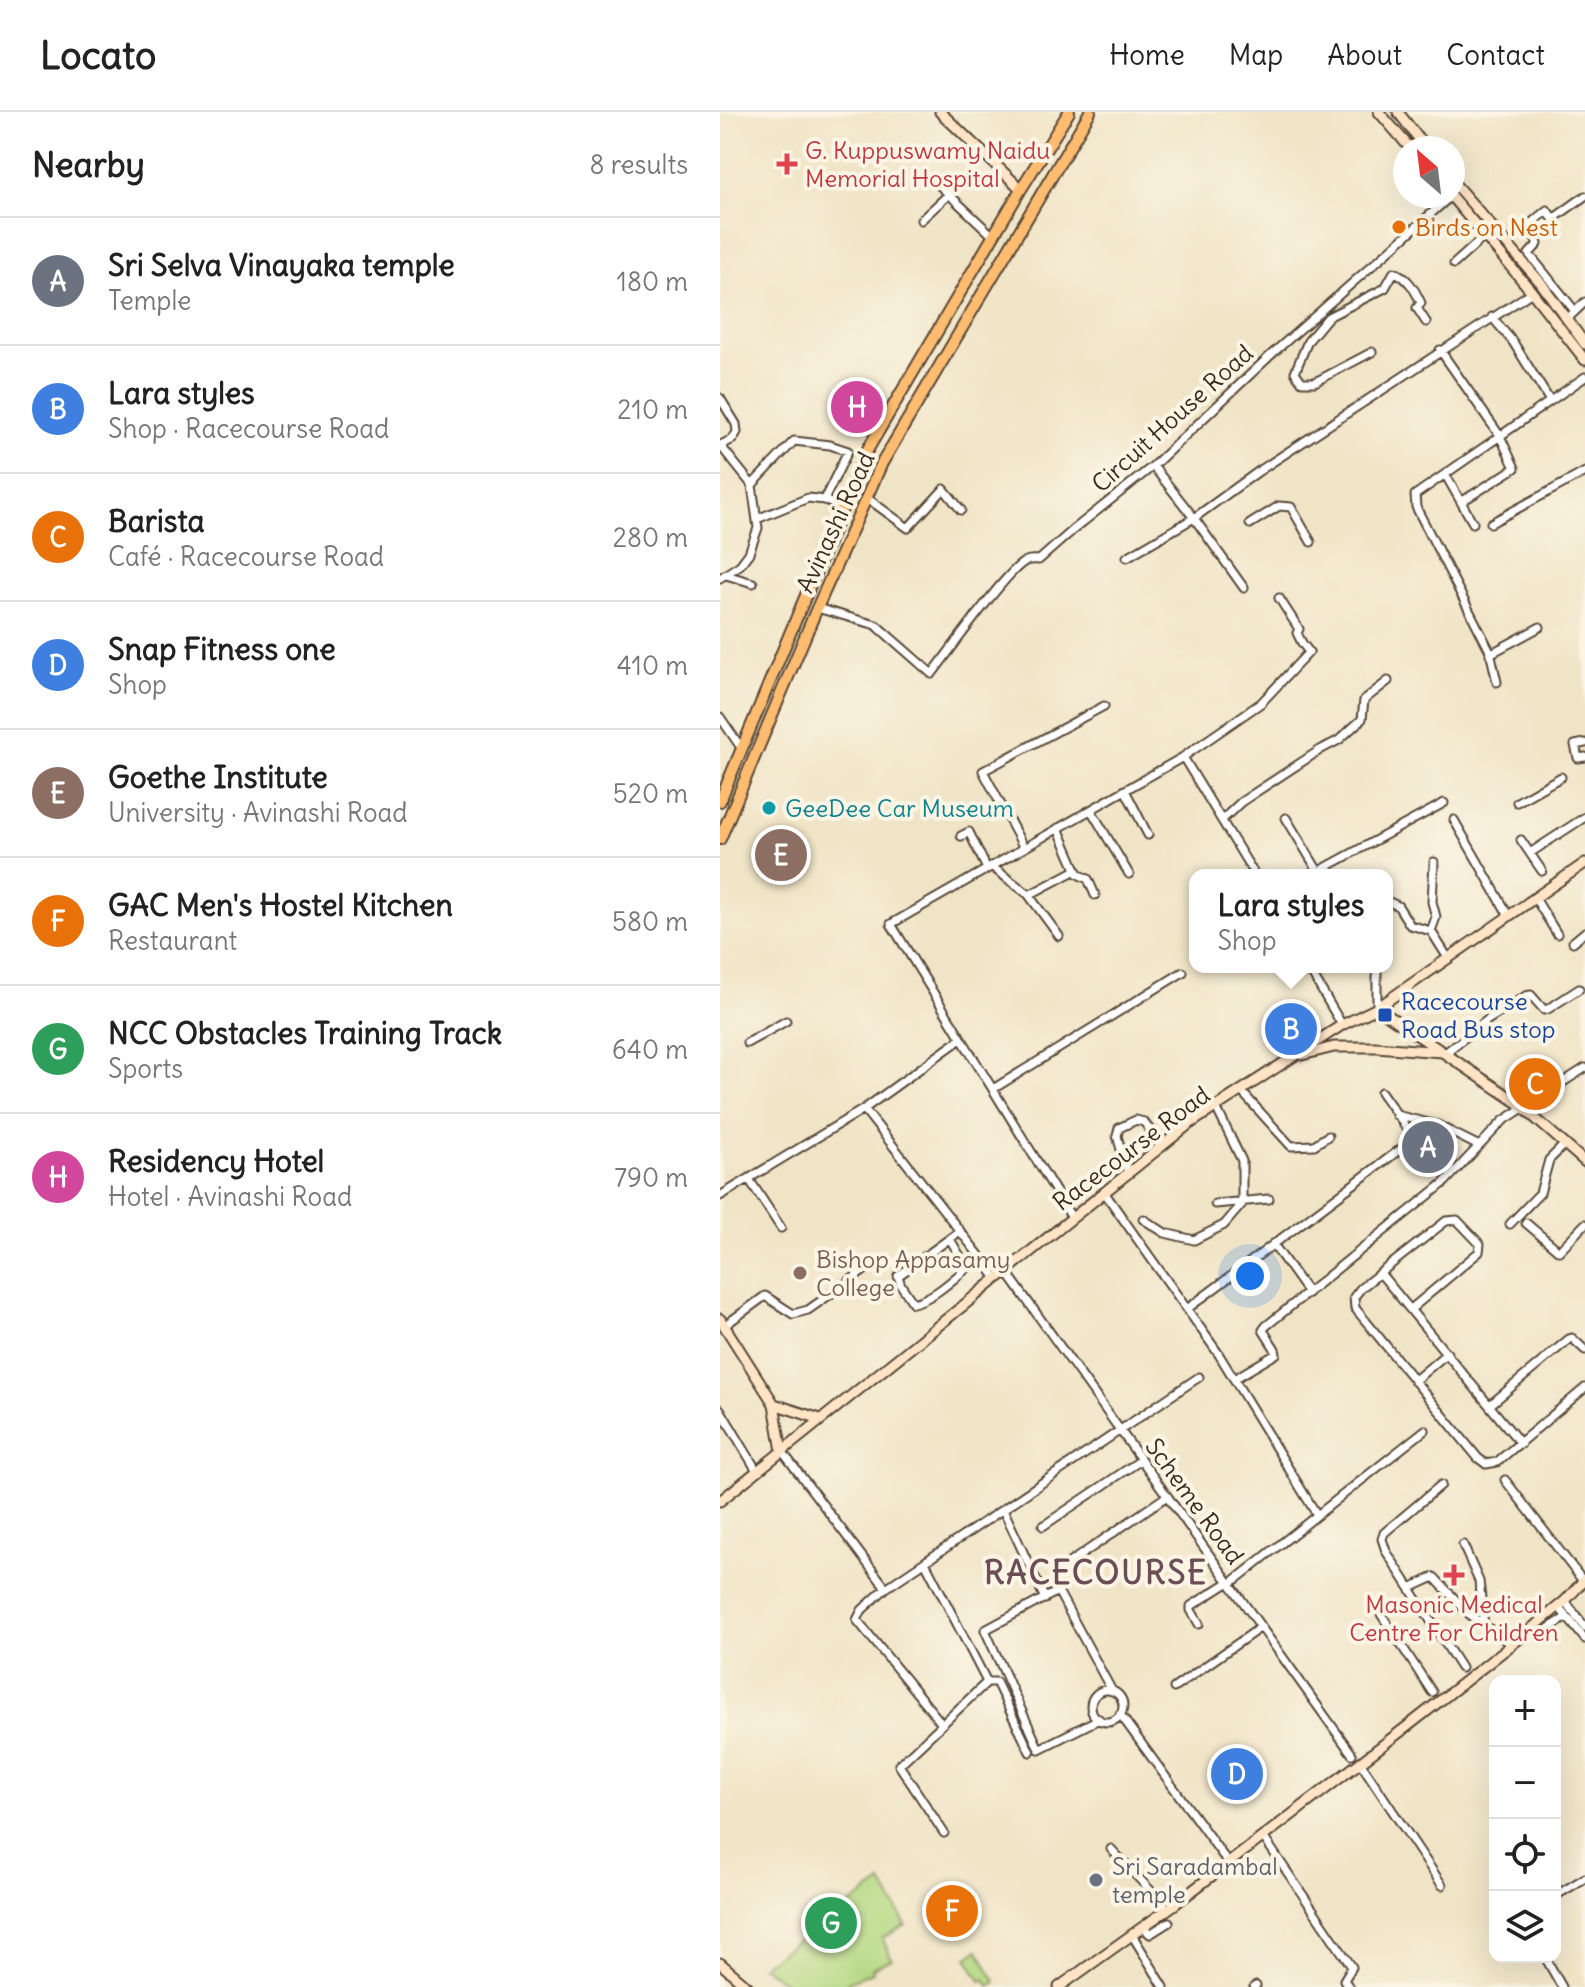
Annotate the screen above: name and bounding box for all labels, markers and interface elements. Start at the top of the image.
text: Locato [40,32,156,79]
text: Home [1109,37,1185,73]
text: Map [1229,37,1283,73]
text: About [1327,37,1402,73]
text: Contact [1446,37,1545,73]
place label: G. Kuppuswamy Naidu Memorial Hospital [805,135,1050,193]
north arrow [1393,136,1465,208]
text: Nearby [32,143,145,186]
text: 8 results [590,148,688,181]
marker: G. Kuppuswamy Naidu Memorial Hospital [776,153,798,175]
place label: Birds on Nest [1415,212,1558,242]
marker: Birds on Nest [1390,218,1408,236]
text: Sri Selva Vinayaka temple [108,246,455,284]
text: A [50,265,66,298]
text: 180 m [617,265,688,298]
text: Temple [108,284,191,317]
street label: Circuit House Road [1085,338,1259,498]
text: Lara styles [108,374,255,412]
pin: H [831,377,883,437]
text: B [49,393,67,426]
text: 210 m [617,393,688,426]
text: Shop · Racecourse Road [108,412,389,445]
street label: Avinashi Road [789,447,881,597]
text: Barista [108,502,205,540]
text: C [49,521,67,554]
text: 280 m [613,521,688,554]
text: Café · Racecourse Road [108,540,384,573]
text: Snap Fitness one [108,630,336,668]
text: D [49,649,67,682]
text: 410 m [617,649,688,682]
text: Shop [108,668,167,701]
text: Goethe Institute [108,758,328,796]
text: E [50,777,66,810]
text: 520 m [613,777,688,810]
place label: GeeDee Car Museum [785,793,1014,823]
text: University · Avinashi Road [108,796,408,829]
marker: GeeDee Car Museum [760,799,778,817]
pin: E [755,825,807,885]
popup [1189,869,1393,973]
text: GAC Men's Hostel Kitchen [108,886,453,924]
text: Lara styles [1218,886,1364,924]
text: F [51,905,65,938]
text: 580 m [612,905,688,938]
text: Restaurant [108,924,237,957]
text: Shop [1218,924,1277,957]
place label: Racecourse Road Bus stop [1401,986,1556,1044]
pin: B [1265,999,1317,1059]
marker: Racecourse Road Bus stop [1376,1006,1394,1024]
text: NCC Obstacles Training Track [108,1014,502,1052]
text: G [49,1033,67,1066]
text: 640 m [612,1033,688,1066]
text: Sports [108,1052,183,1085]
pin: C [1509,1054,1561,1114]
street label: Racecourse Road [1047,1079,1215,1217]
pin: A [1402,1117,1454,1177]
text: Residency Hotel [108,1142,324,1180]
text: H [49,1161,67,1194]
text: 790 m [614,1161,688,1194]
text: Hotel · Avinashi Road [108,1180,352,1213]
place label: Bishop Appasamy College [816,1244,1010,1302]
your location [1230,1256,1270,1296]
marker: Bishop Appasamy College [791,1264,809,1282]
street label: Scheme Road [1139,1432,1251,1570]
district label: RACECOURSE [984,1552,1208,1593]
marker: Masonic Medical Centre For Children [1443,1564,1465,1586]
place label: Masonic Medical Centre For Children [1349,1589,1559,1647]
map controls [1489,1675,1561,1963]
button: + [1489,1675,1561,1747]
pin: D [1211,1744,1263,1804]
button: − [1489,1747,1561,1819]
button: locate [1489,1819,1561,1891]
place label: Sri Saradambal temple [1112,1851,1278,1909]
marker: Sri Saradambal temple [1087,1871,1105,1889]
pin: F [926,1881,978,1941]
button: layers [1489,1891,1561,1963]
pin: G [805,1893,857,1953]

